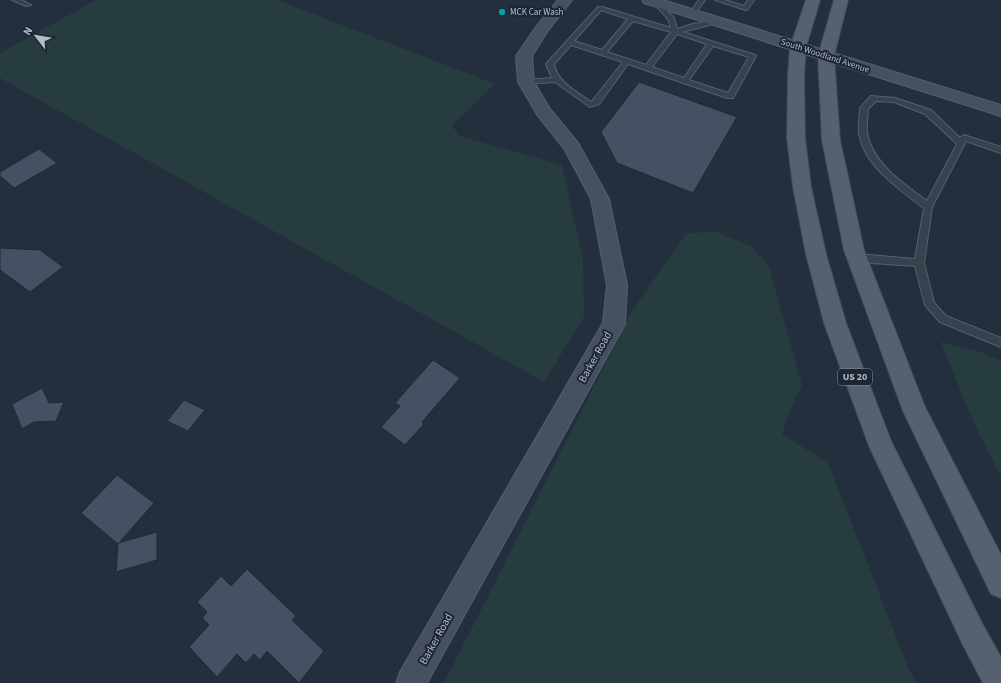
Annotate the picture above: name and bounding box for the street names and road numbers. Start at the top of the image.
street label: South Woodland Avenue [779,36,871,77]
street label: Barker Road [575,329,615,385]
road number: US 20 [838,369,872,385]
street label: Barker Road [416,611,456,667]

